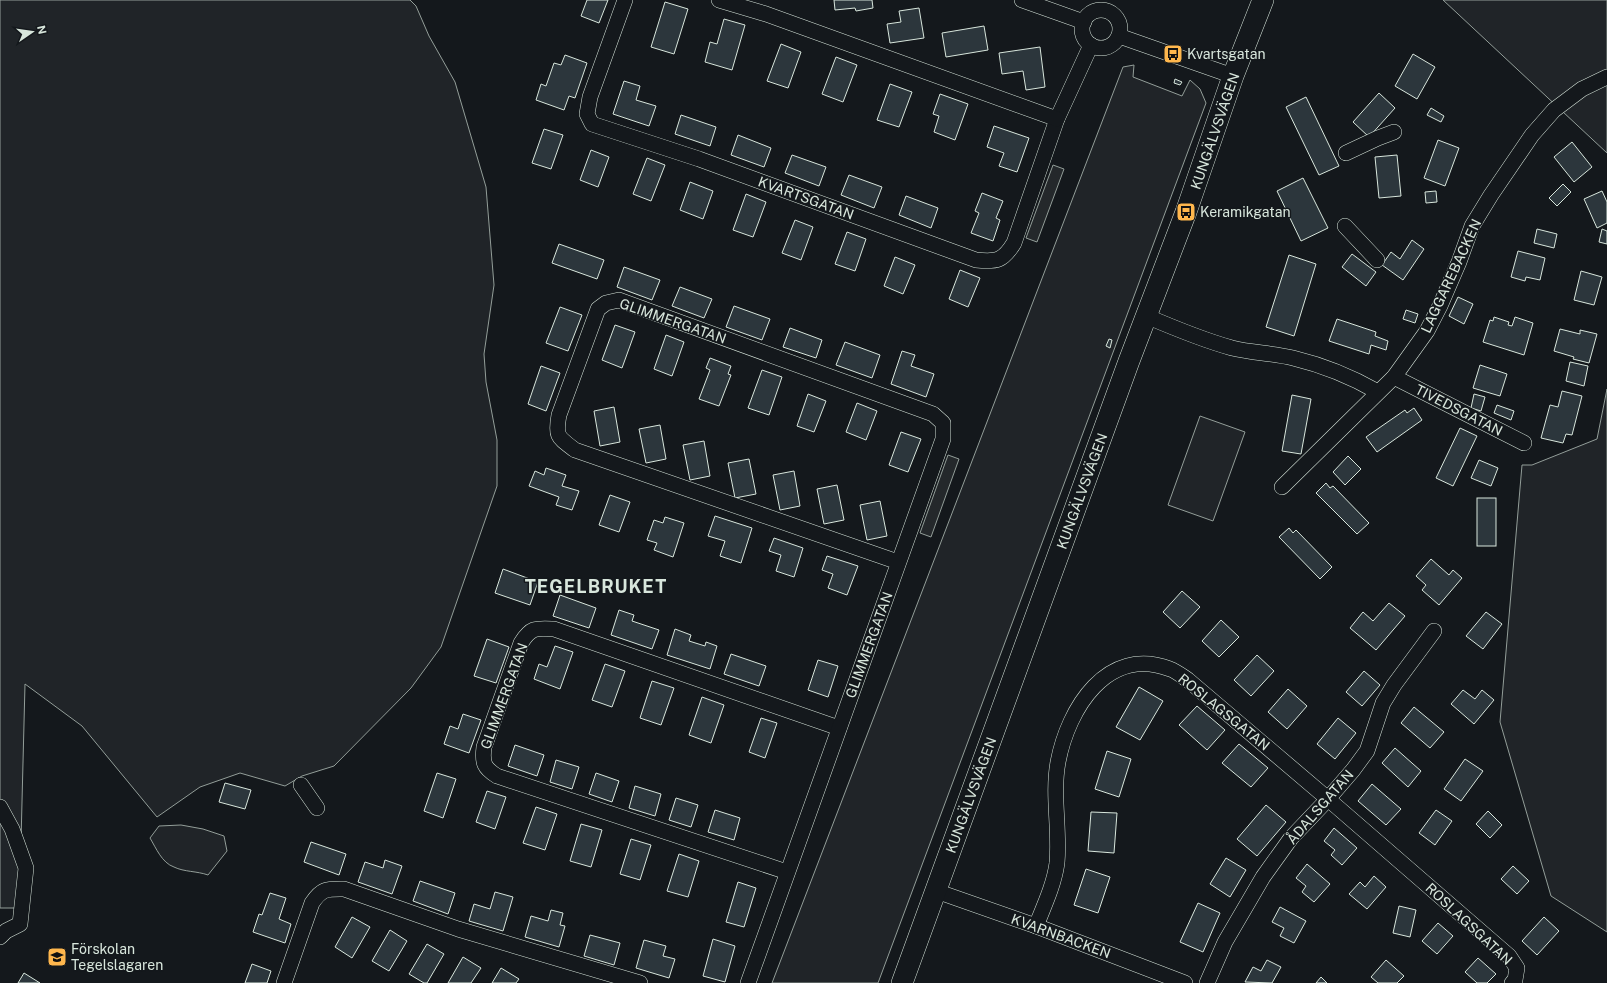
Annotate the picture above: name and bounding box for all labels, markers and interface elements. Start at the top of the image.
north arrow [12,12,52,52]
text: N [35,24,49,35]
bus stop icon: Kvartsgatan [1162,43,1184,65]
place label: Kvartsgatan [1187,46,1266,62]
street label: KUNGÄLVSVÄGEN [1186,70,1242,191]
street label: KVARTSGATAN [756,173,856,223]
bus stop icon: Keramikgatan [1175,201,1197,223]
place label: Keramikgatan [1200,204,1290,220]
street label: LAGGAREBACKEN [1418,217,1484,335]
street label: GLIMMERGATAN [618,295,728,347]
street label: TIVEDSGATAN [1413,381,1505,439]
street label: KUNGÄLVSVÄGEN [1052,430,1110,551]
district label: TEGELBRUKET [525,576,667,597]
street label: GLIMMERGATAN [842,590,896,700]
street label: GLIMMERGATAN [477,641,531,751]
street label: ROSLAGSGATAN [1175,670,1273,754]
street label: KUNGÄLVSVÄGEN [941,734,999,855]
street label: ÅDALSGATAN [1282,765,1357,847]
street label: ROSLAGSGATAN [1422,880,1516,968]
street label: KVARNBACKEN [1009,911,1113,961]
place label: Förskolan Tegelslagaren [71,941,163,973]
school or university icon: Förskolan Tegelslagaren [46,946,68,968]

